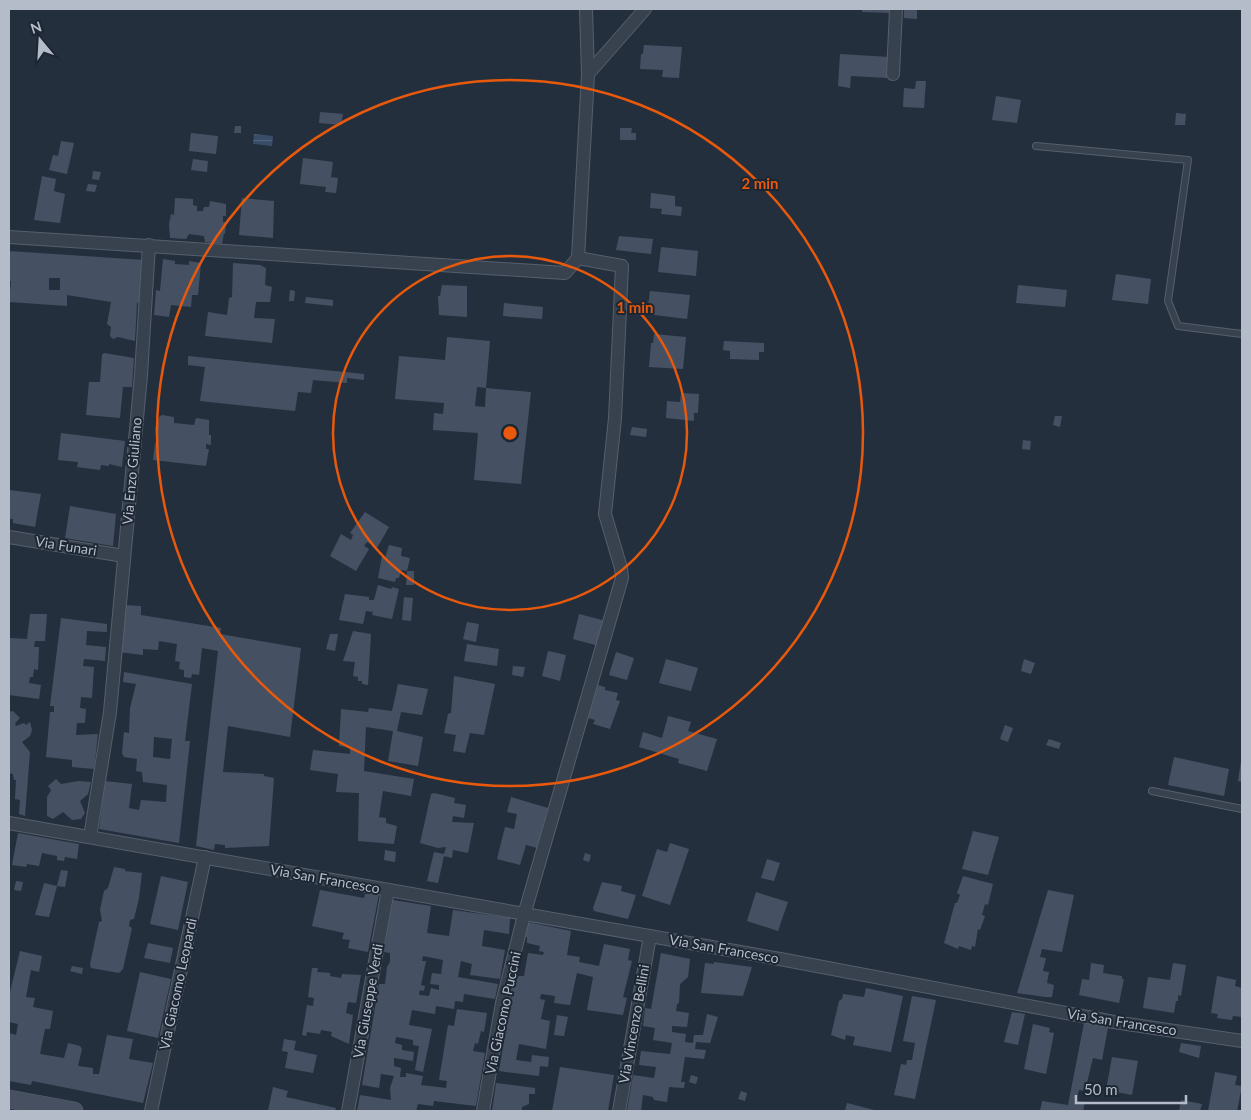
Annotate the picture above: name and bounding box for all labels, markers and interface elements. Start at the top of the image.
north arrow [15,15,65,65]
text: N [28,17,44,37]
text: 2 min [741,174,779,192]
text: 1 min [616,298,654,316]
street label: Via Enzo Giuliano [118,417,145,525]
centre of rings [501,424,519,442]
street label: Via Funari [34,532,98,559]
street label: Via San Francesco [269,861,381,897]
street label: Via Giacomo Leopardi [155,916,200,1051]
street label: Via San Francesco [668,931,780,967]
street label: Via Giuseppe Verdi [349,942,386,1060]
street label: Via Giacomo Puccini [481,950,524,1076]
street label: Via Vincenzo Bellini [615,963,652,1085]
street label: Via San Francesco [1066,1004,1178,1039]
scale bar [1076,1072,1186,1104]
text: 50 m [1084,1080,1118,1098]

